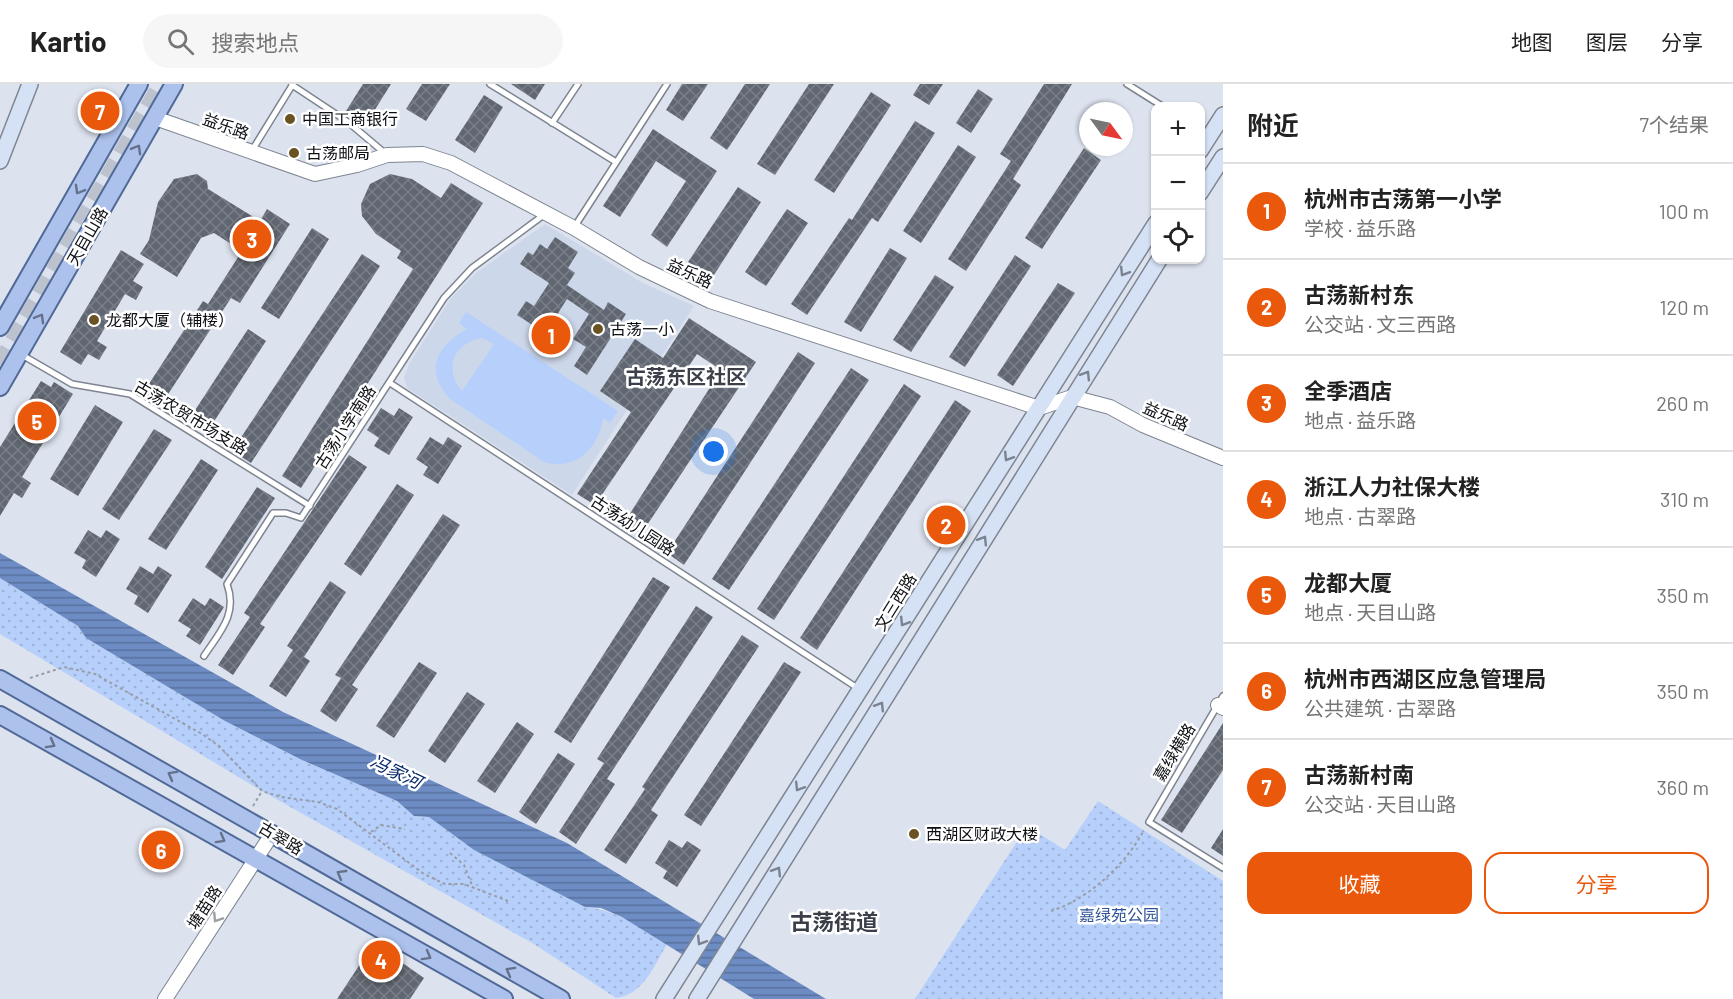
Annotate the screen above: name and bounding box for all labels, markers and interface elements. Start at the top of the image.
search box [143,14,563,68]
text: Kartio [30,24,107,58]
icon: search [164,25,197,58]
text: 搜索地点 [212,29,300,55]
text: 地图 [1511,29,1553,54]
text: 图层 [1586,29,1628,54]
text: 分享 [1661,29,1703,54]
pin: 7 [80,88,120,134]
north arrow [1079,102,1133,156]
map controls [1151,102,1205,264]
button: + [1151,102,1205,156]
street label: 益乐路 [200,108,252,143]
place label: 中国工商银行 [302,109,398,128]
text: 附近 [1247,109,1299,140]
marker: 中国工商银行 [283,112,297,126]
text: 7个结果 [1640,112,1709,136]
place label: 古荡邮局 [306,143,370,162]
one-way arrow [130,145,141,156]
marker: 古荡邮局 [287,146,301,160]
button: − [1151,156,1205,210]
one-way arrow [75,184,86,194]
text: 杭州市古荡第一小学 [1304,185,1502,211]
text: 1 [1263,199,1270,223]
text: 100 m [1659,199,1709,223]
street label: 天目山路 [62,203,111,268]
button: locate [1151,210,1205,264]
pin: 3 [232,216,272,262]
text: 学校 · 益乐路 [1304,216,1416,240]
street label: 益乐路 [664,254,716,291]
one-way arrow [1120,266,1132,276]
text: 古荡新村东 [1304,281,1414,307]
text: 2 [1261,295,1272,319]
text: 120 m [1659,295,1709,319]
place label: 龙都大厦（辅楼） [106,310,234,329]
pin: 1 [532,312,570,358]
text: 公交站 · 文三西路 [1304,312,1456,336]
marker: 龙都大厦（辅楼） [87,313,101,327]
one-way arrow [32,314,44,325]
place label: 古荡一小 [610,319,674,338]
marker: 古荡一小 [591,322,605,336]
district label: 古荡东区社区 [626,364,746,388]
one-way arrow [1079,371,1090,382]
street label: 古荡农贸市场支路 [131,375,251,458]
text: 全季酒店 [1304,377,1392,403]
street label: 古荡小学南路 [310,381,379,472]
text: 3 [1261,391,1272,415]
text: 260 m [1656,391,1709,415]
street label: 益乐路 [1140,397,1192,434]
pin: 5 [18,398,57,444]
text: 地点 · 益乐路 [1304,408,1416,432]
your location [699,437,728,466]
one-way arrow [1003,451,1015,461]
text: 浙江人力社保大楼 [1304,473,1480,499]
text: 4 [1260,487,1273,511]
text: 310 m [1660,487,1709,511]
street label: 古荡幼儿园路 [588,490,679,559]
pin: 2 [926,502,966,548]
text: 地点 · 古翠路 [1304,504,1416,528]
one-way arrow [975,536,987,546]
text: 龙都大厦 [1304,569,1392,595]
street label: 文三西路 [870,570,920,634]
text: 5 [1261,583,1272,607]
text: 350 m [1657,583,1709,607]
text: 地点 · 天目山路 [1304,600,1436,624]
one-way arrow [899,616,911,626]
text: 杭州市西湖区应急管理局 [1304,665,1546,691]
text: 6 [1261,679,1272,703]
text: 350 m [1657,679,1709,703]
text: 公共建筑 · 古翠路 [1304,696,1456,720]
one-way arrow [872,702,884,712]
street label: 嘉绿横路 [1149,719,1198,784]
one-way arrow [45,736,55,748]
water label: 冯家河 [367,749,428,794]
text: 古荡新村南 [1304,761,1414,787]
one-way arrow [168,771,179,783]
text: 7 [1262,775,1271,799]
text: 360 m [1657,775,1709,799]
one-way arrow [795,780,806,791]
text: 公交站 · 天目山路 [1304,792,1456,816]
street label: 古翠路 [256,817,307,858]
place label: 西湖区财政大楼 [926,824,1038,843]
marker: 西湖区财政大楼 [907,827,921,841]
pin: 6 [142,828,180,873]
one-way arrow [215,832,225,844]
button: 收藏 [1247,852,1472,914]
button: 分享 [1484,852,1709,914]
one-way arrow [769,867,781,877]
one-way arrow [337,869,347,881]
street label: 塘苗路 [183,881,225,932]
park label: 嘉绿苑公园 [1079,905,1159,924]
district label: 古荡街道 [790,908,878,934]
one-way arrow [213,911,224,922]
one-way arrow [698,934,709,945]
pin: 4 [362,938,400,982]
one-way arrow [421,948,431,960]
one-way arrow [506,966,516,978]

